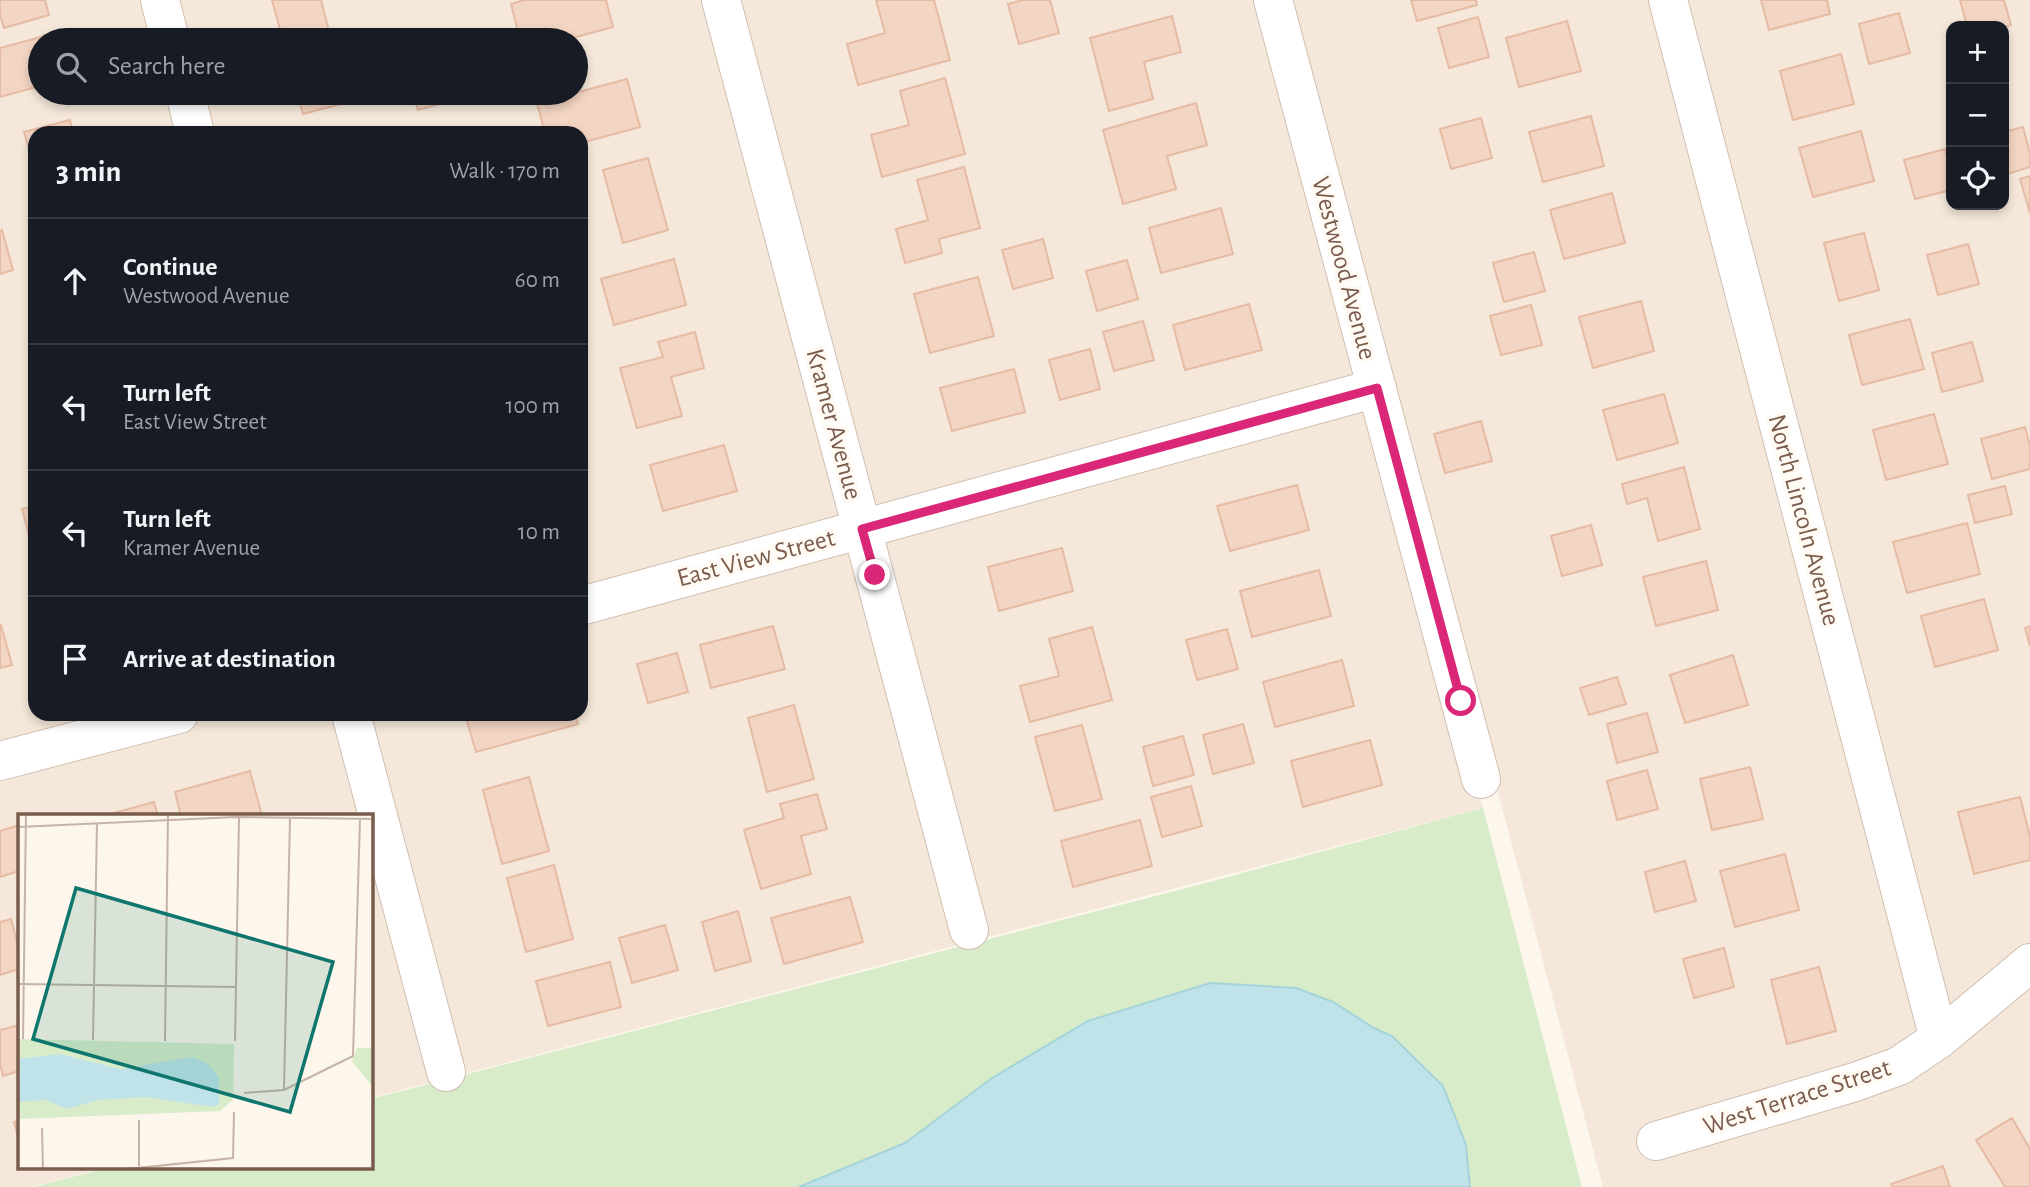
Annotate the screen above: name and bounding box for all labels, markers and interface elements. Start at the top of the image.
map controls [1946,21,2009,210]
button: + [1946,21,2009,84]
search box [28,28,588,105]
icon: search [52,48,90,86]
text: Search here [108,53,226,79]
button: − [1946,84,2009,147]
button: locate [1946,147,2009,210]
text: 3 min [56,157,121,187]
text: Walk · 170 m [449,160,560,183]
street label: Westwood Avenue [1307,174,1381,362]
text: Continue [123,254,218,280]
icon: ahead [56,262,94,300]
text: 60 m [515,269,560,292]
text: Westwood Avenue [123,285,290,308]
street label: Kramer Avenue [801,346,867,502]
text: Turn left [123,380,211,406]
icon: left [56,388,94,426]
text: 100 m [506,395,560,418]
text: East View Street [123,411,266,434]
street label: North Lincoln Avenue [1763,412,1845,628]
text: Turn left [123,506,211,532]
icon: left [56,514,94,552]
text: 10 m [518,521,560,544]
street label: East View Street [674,524,838,592]
text: Kramer Avenue [123,537,260,560]
route end [859,559,890,590]
icon: arrive [56,640,94,678]
text: Arrive at destination [123,646,336,672]
route start [1445,685,1476,716]
inset map [18,814,373,1170]
street label: West Terrace Street [1700,1054,1894,1140]

